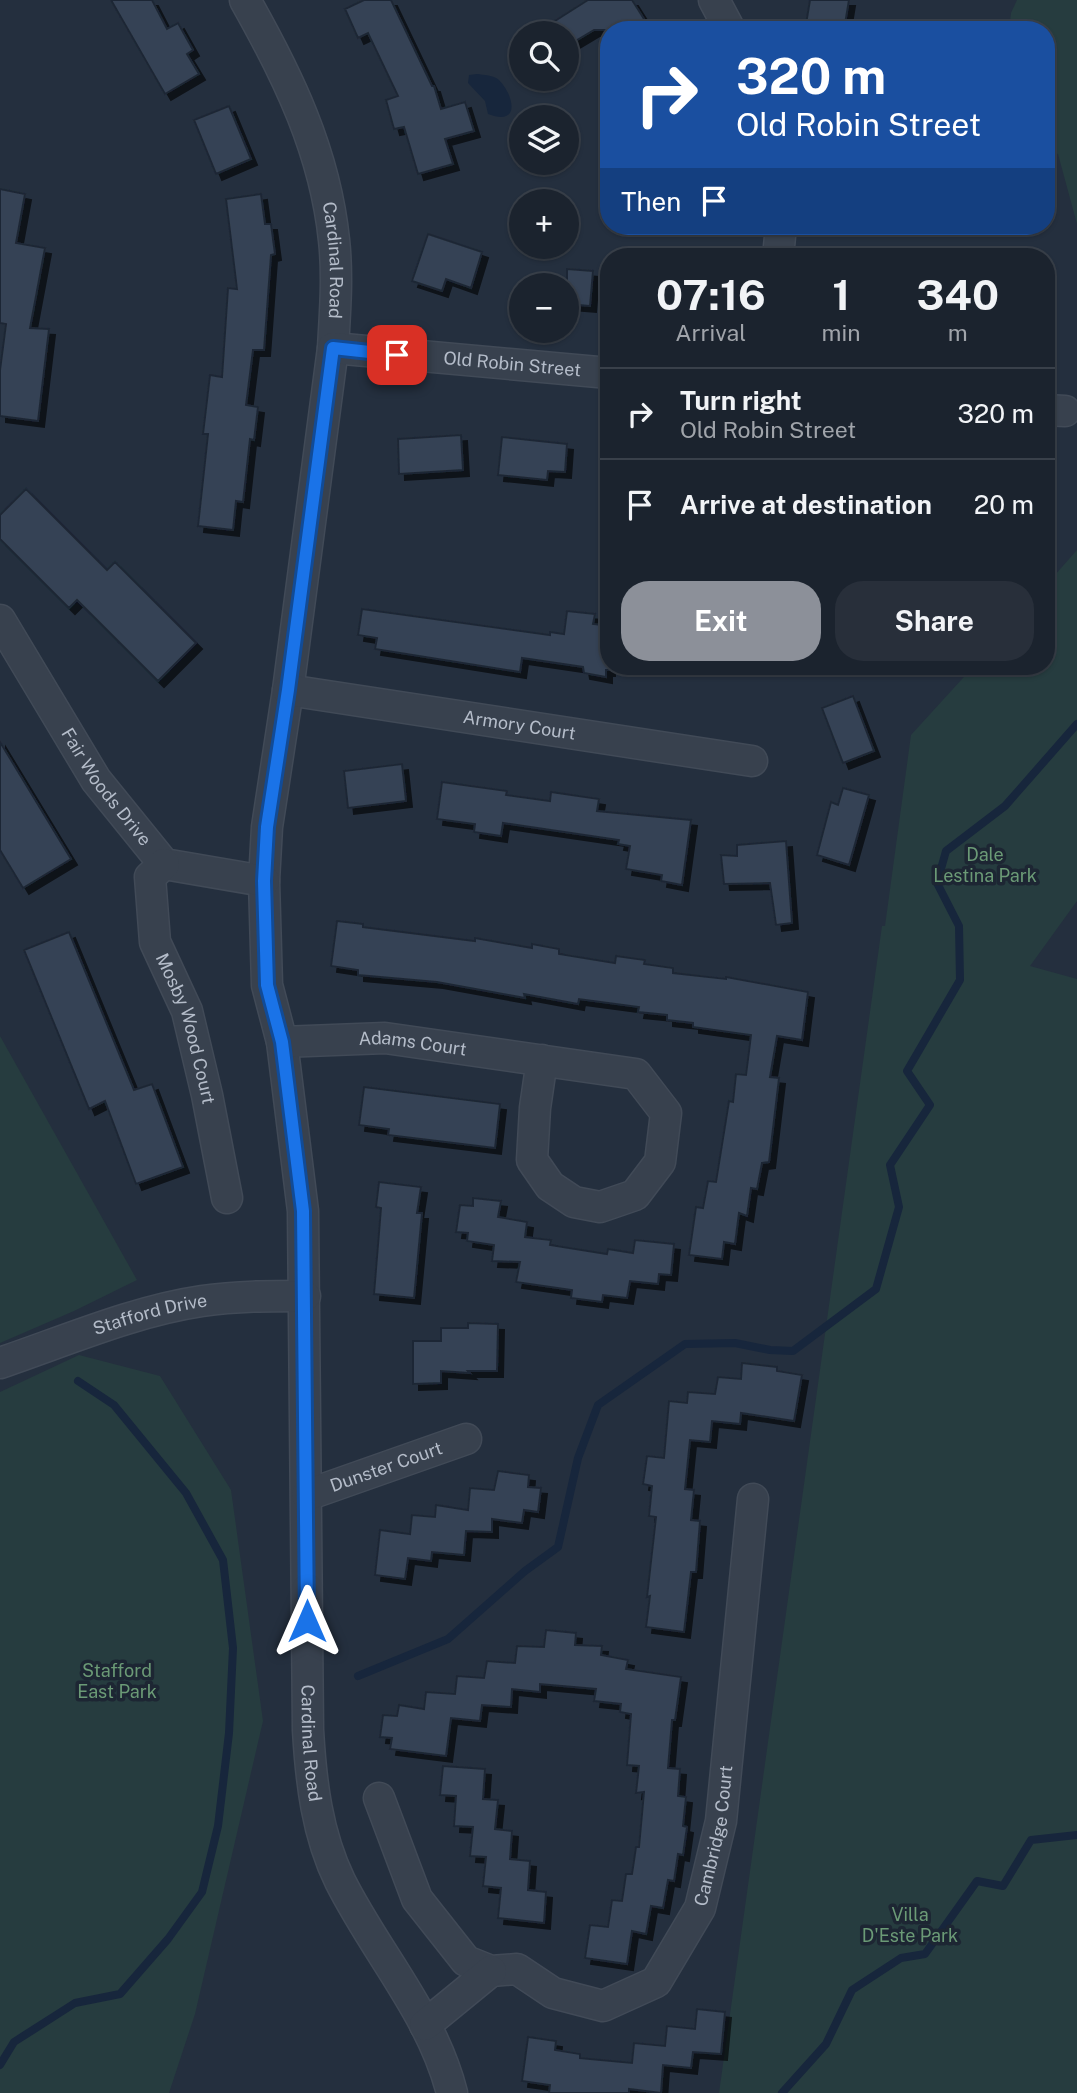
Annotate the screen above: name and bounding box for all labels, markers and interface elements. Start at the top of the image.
map controls [509,21,579,343]
button: search [509,21,579,91]
text: 320 m [736,47,886,105]
icon: right [621,49,712,140]
button: layers [509,105,579,175]
text: Old Robin Street [736,106,981,143]
icon: arrive [695,182,733,220]
text: Then [621,186,681,217]
button: + [509,189,579,259]
street label: Cardinal Road [318,200,347,319]
text: 07:16 [656,270,766,319]
text: 1 [832,270,850,319]
text: 340 [917,270,999,319]
button: − [509,273,579,343]
text: Arrival [675,319,746,346]
text: min [822,319,861,346]
text: m [948,319,968,346]
pin [367,325,427,385]
icon: arrive [378,336,416,374]
street label: Old Robin Street [443,347,582,380]
text: Turn right [680,385,802,416]
icon: right [621,395,659,433]
text: 320 m [957,398,1034,429]
text: Old Robin Street [680,416,856,443]
icon: arrive [621,486,659,524]
text: Arrive at destination [680,489,932,520]
text: 20 m [974,489,1034,520]
button: Exit [621,581,821,661]
button: Share [835,581,1034,661]
street label: Armory Court [462,706,577,744]
street label: Fair Woods Drive [57,724,156,850]
park label: Dale Lestina Park [933,844,1037,886]
street label: Mosby Wood Court [152,950,220,1106]
street label: Adams Court [358,1027,468,1060]
street label: Stafford Drive [90,1289,208,1339]
street label: Dunster Court [327,1437,445,1496]
position arrow [270,1584,344,1658]
park label: Stafford East Park [77,1660,157,1702]
street label: Cardinal Road [298,1684,326,1803]
street label: Cambridge Court [690,1764,736,1908]
park label: Villa D'Este Park [862,1904,958,1946]

